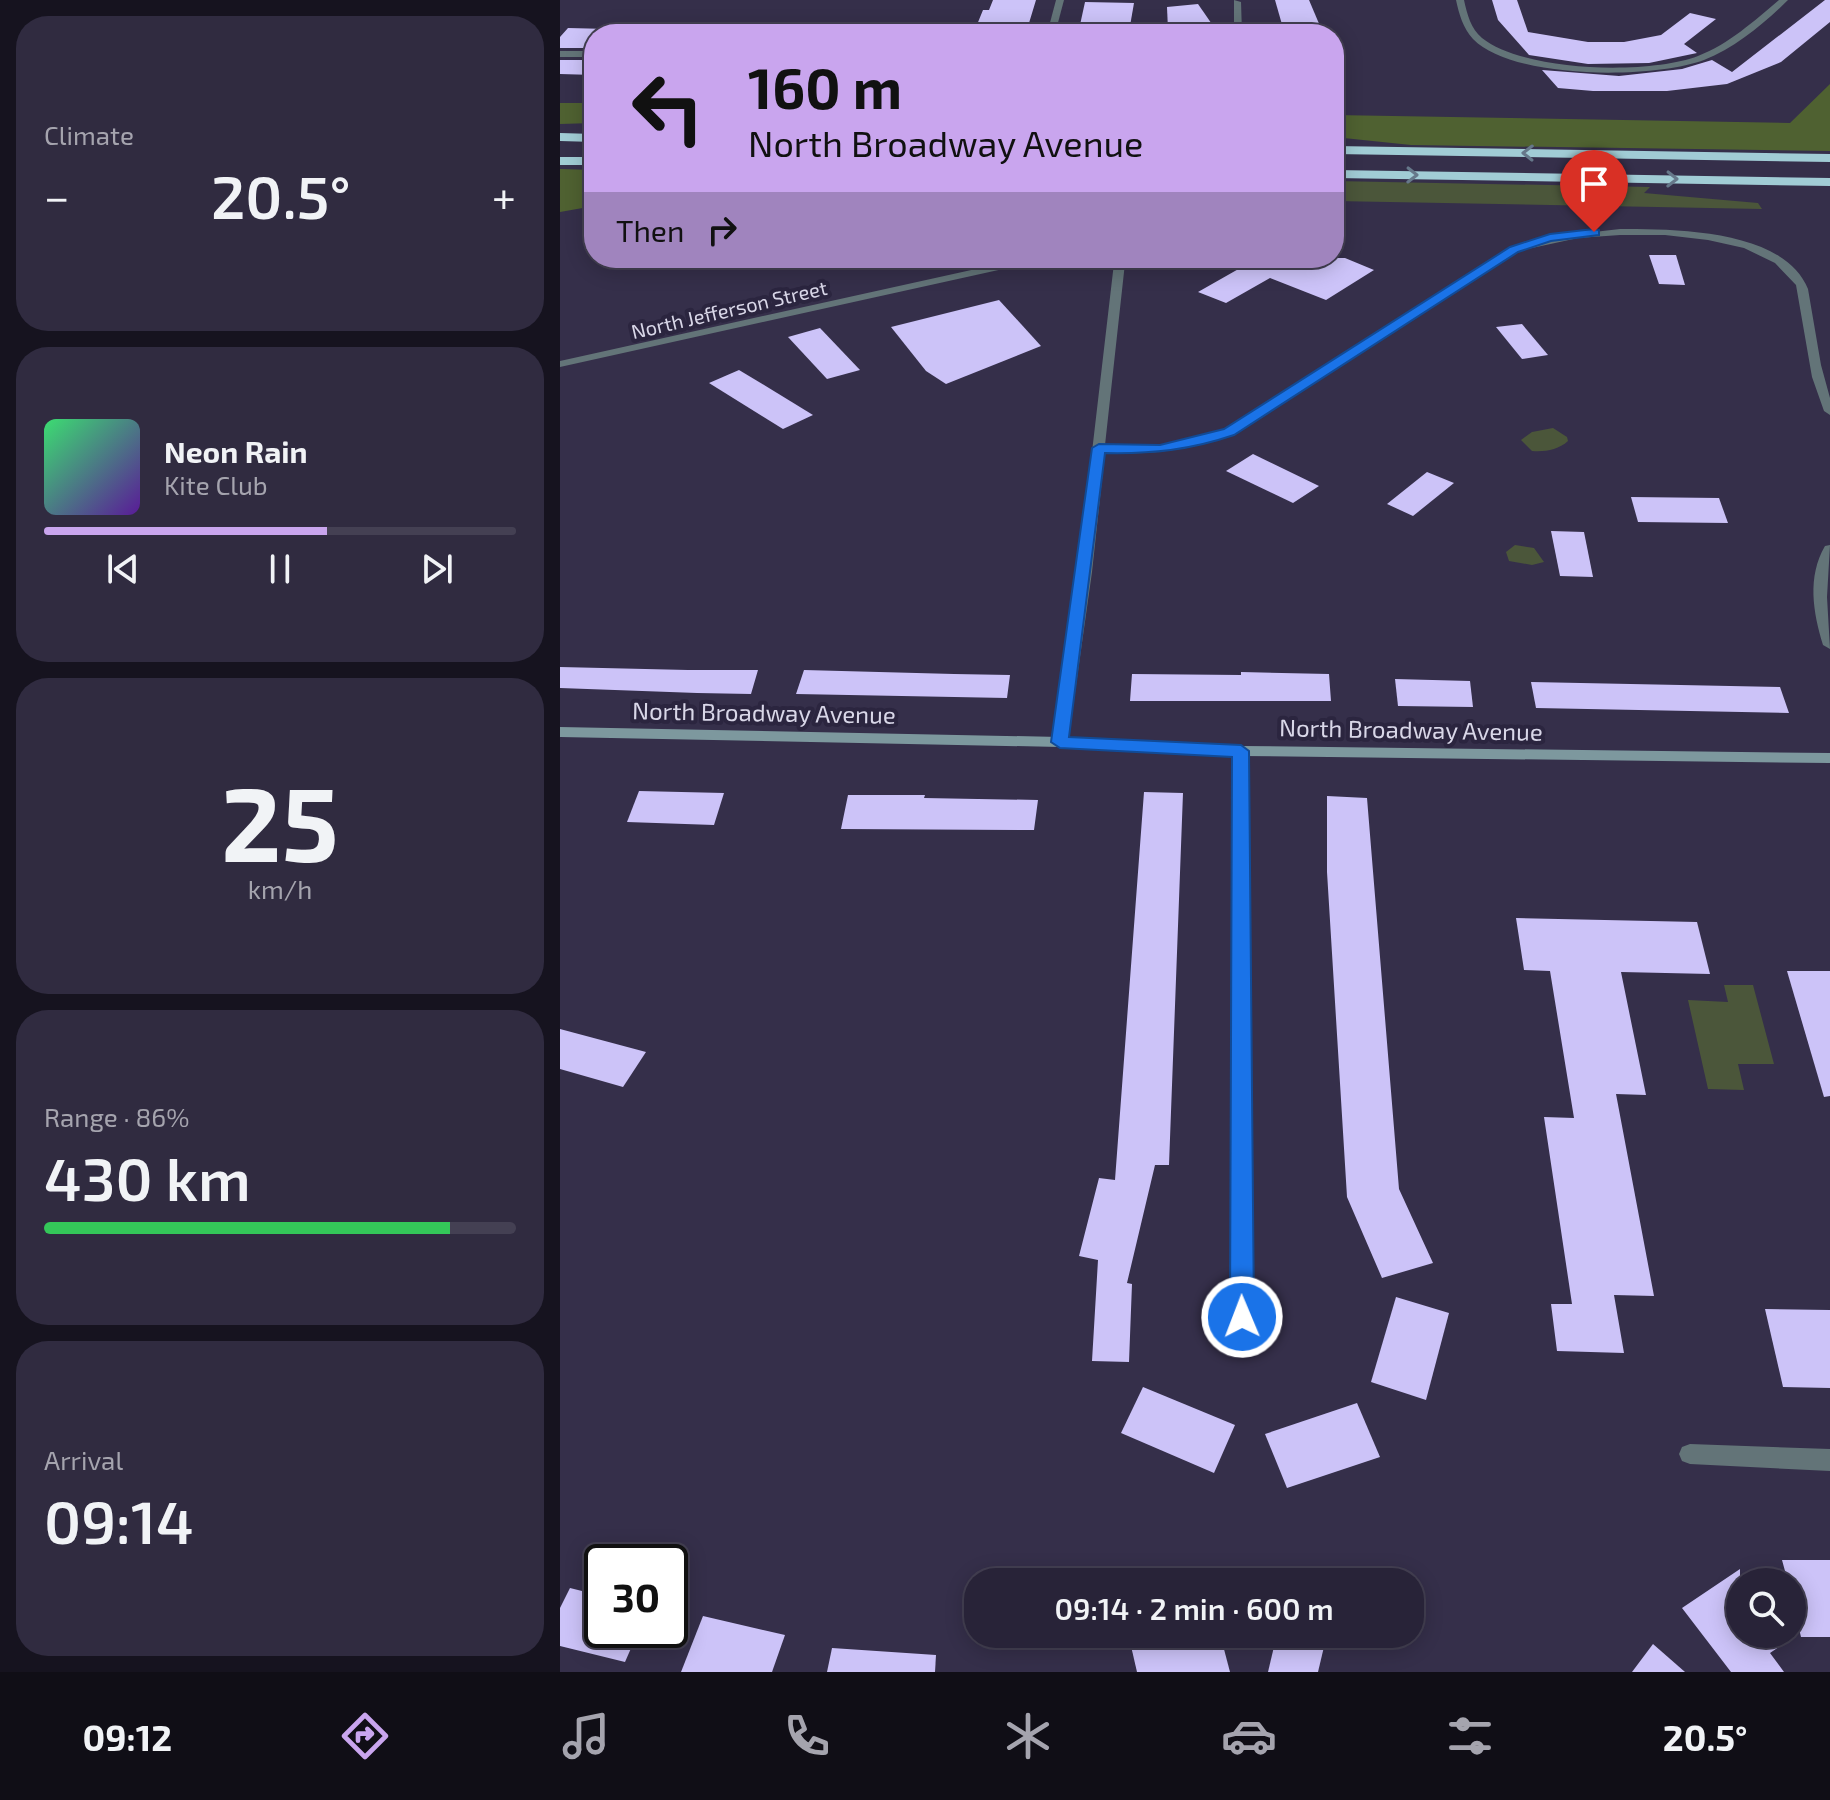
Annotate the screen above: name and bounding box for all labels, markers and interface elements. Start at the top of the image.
text: 160 m [748,53,902,120]
icon: left [616,56,720,160]
text: Climate [44,119,134,150]
text: North Broadway Avenue [748,121,1143,164]
one-way arrow [1521,144,1534,162]
pin [1560,150,1628,232]
text: 20.5° [211,159,351,231]
icon: arrive [1572,162,1616,206]
one-way arrow [1406,166,1419,184]
text: − [44,169,70,222]
text: + [492,169,516,222]
one-way arrow [1666,171,1679,188]
icon: right [700,208,744,252]
text: Then [616,212,684,248]
street label: North Jefferson Street [629,275,830,343]
text: Neon Rain [164,433,308,469]
text: Kite Club [164,469,268,500]
icon: previous [101,547,145,591]
icon: pause [258,547,302,591]
icon: next [415,547,459,591]
street label: North Broadway Avenue [632,695,896,729]
street label: North Broadway Avenue [1279,712,1543,746]
text: 25 [221,758,339,883]
text: km/h [248,873,312,904]
text: Range · 86% [44,1101,189,1132]
text: 430 km [44,1141,251,1213]
position arrow [1200,1275,1284,1359]
text: Arrival [44,1444,123,1475]
text: 09:14 [44,1484,194,1556]
speed limit sign: 30 [584,1544,688,1648]
map controls [1726,1568,1806,1648]
button: search [1726,1568,1806,1648]
text: 09:14 · 2 min · 600 m [1054,1590,1334,1626]
icon: directions [337,1708,393,1764]
icon: music [558,1708,614,1764]
icon: phone [779,1708,835,1764]
icon: climate [1000,1708,1056,1764]
icon: car [1221,1708,1277,1764]
icon: filters [1442,1708,1498,1764]
text: 09:12 [82,1715,172,1758]
text: 20.5° [1663,1715,1748,1758]

